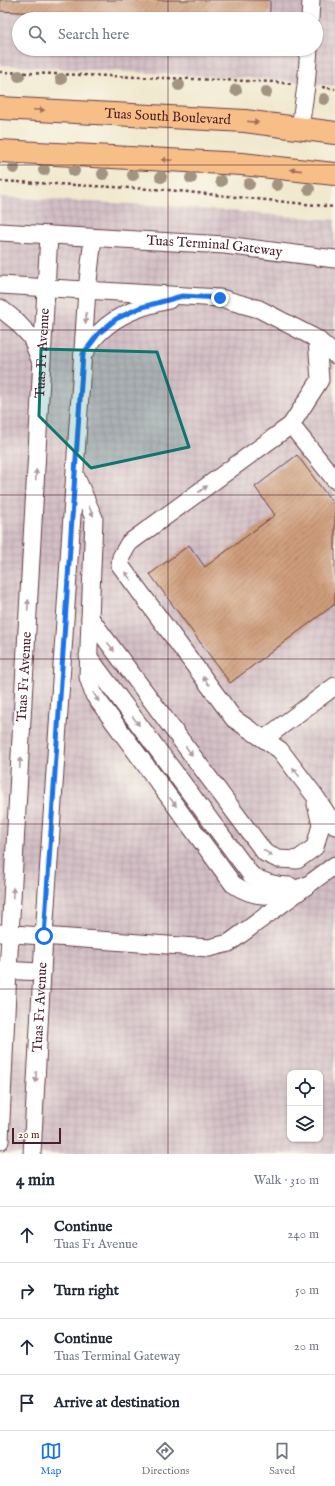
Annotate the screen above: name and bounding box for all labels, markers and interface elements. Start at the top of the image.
search box [12,12,323,56]
icon: search [26,23,48,45]
text: Search here [58,25,129,44]
street label: Tuas South Boulevard [104,105,232,129]
one-way arrow [33,106,45,113]
one-way arrow [246,119,259,125]
one-way arrow [161,156,173,163]
one-way arrow [290,166,302,173]
street label: Tuas Terminal Gateway [146,231,284,261]
route end [211,289,229,307]
street label: Tuas F1 Avenue [31,307,54,399]
one-way arrow [82,312,89,324]
one-way arrow [32,469,39,481]
one-way arrow [197,485,208,493]
one-way arrow [88,505,94,517]
one-way arrow [124,571,133,582]
one-way arrow [25,599,32,611]
street label: Tuas F1 Avenue [13,631,36,722]
one-way arrow [107,642,115,652]
one-way arrow [202,675,210,686]
one-way arrow [93,691,100,703]
one-way arrow [132,716,140,726]
one-way arrow [185,746,193,756]
one-way arrow [16,757,23,769]
one-way arrow [292,766,301,777]
one-way arrow [169,797,177,807]
one-way arrow [263,850,274,857]
one-way arrow [9,887,16,899]
route start [35,927,53,945]
street label: Tuas F1 Avenue [29,961,52,1053]
map controls [287,1070,323,1142]
button: locate [287,1070,323,1106]
one-way arrow [33,1071,40,1083]
button: layers [287,1106,323,1142]
scale bar [12,1126,61,1145]
text: 20 m [18,1128,39,1142]
text: 4 min [16,1170,55,1191]
text: Walk · 310 m [254,1172,319,1189]
text: Continue [54,1217,112,1236]
icon: ahead [16,1224,38,1246]
text: 240 m [287,1226,319,1243]
text: Tuas F1 Avenue [54,1236,138,1253]
icon: right [16,1280,38,1302]
text: Turn right [54,1281,119,1300]
text: 50 m [295,1282,319,1299]
text: Continue [54,1329,112,1348]
icon: ahead [16,1336,38,1358]
text: 20 m [294,1338,319,1355]
text: Tuas Terminal Gateway [54,1348,180,1365]
icon: arrive [16,1392,38,1414]
text: Arrive at destination [54,1393,180,1412]
tab: Map [40,1440,62,1478]
tab: Directions [142,1440,189,1478]
tab: Saved [269,1440,295,1478]

